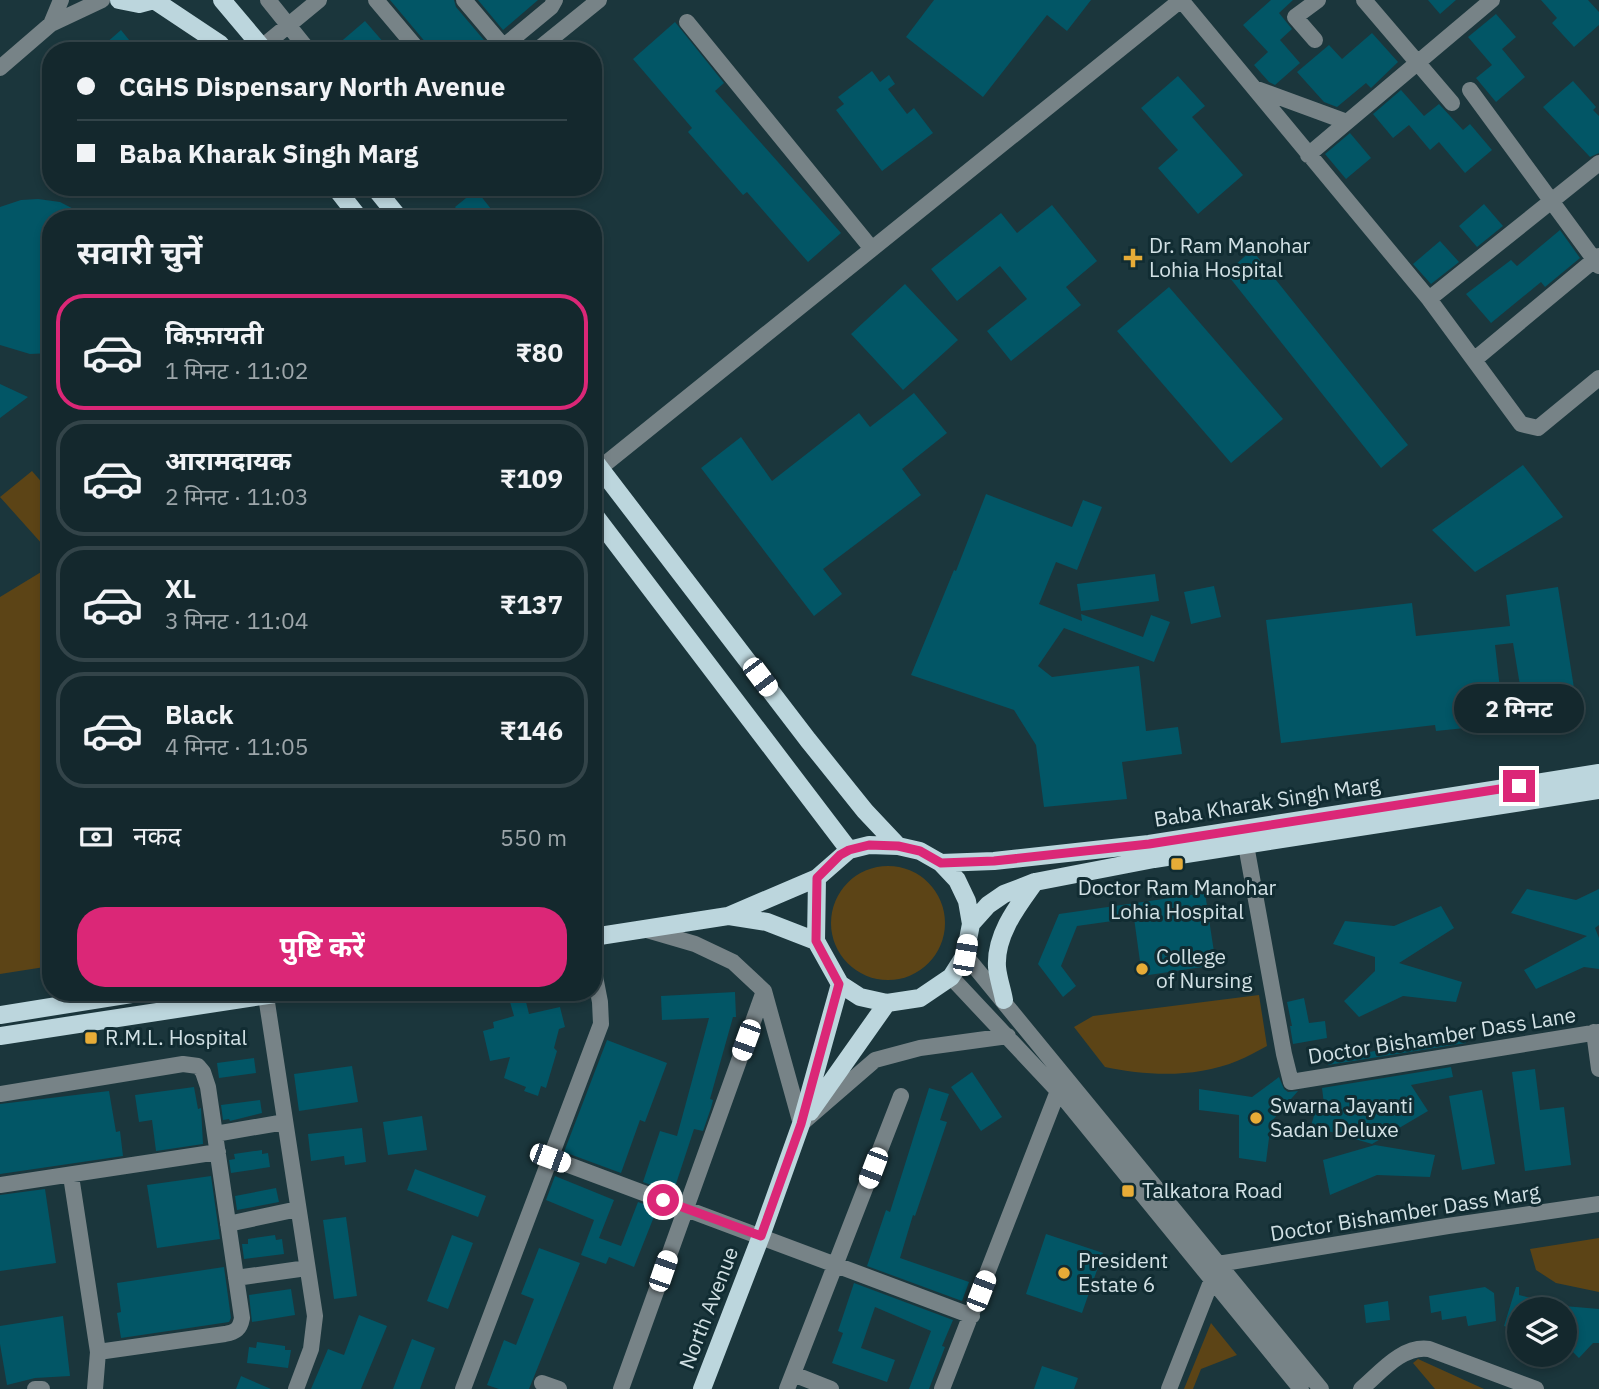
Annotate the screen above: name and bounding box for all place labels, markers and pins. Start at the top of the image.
place label: Dr. Ram Manohar Lohia Hospital [1149,231,1311,283]
marker: Dr. Ram Manohar Lohia Hospital [1123,248,1143,268]
marker: Doctor Ram Manohar Lohia Hospital [1169,856,1185,872]
place label: Doctor Ram Manohar Lohia Hospital [1078,873,1277,925]
place label: College of Nursing [1156,942,1252,994]
marker: College of Nursing [1134,961,1150,977]
place label: R.M.L. Hospital [105,1023,247,1051]
marker: R.M.L. Hospital [83,1030,99,1046]
place label: Swarna Jayanti Sadan Deluxe [1270,1091,1413,1143]
marker: Swarna Jayanti Sadan Deluxe [1248,1110,1264,1126]
place label: Talkatora Road [1142,1176,1283,1204]
marker: Talkatora Road [1120,1183,1136,1199]
place label: President Estate 6 [1078,1246,1168,1298]
marker: President Estate 6 [1056,1265,1072,1281]

